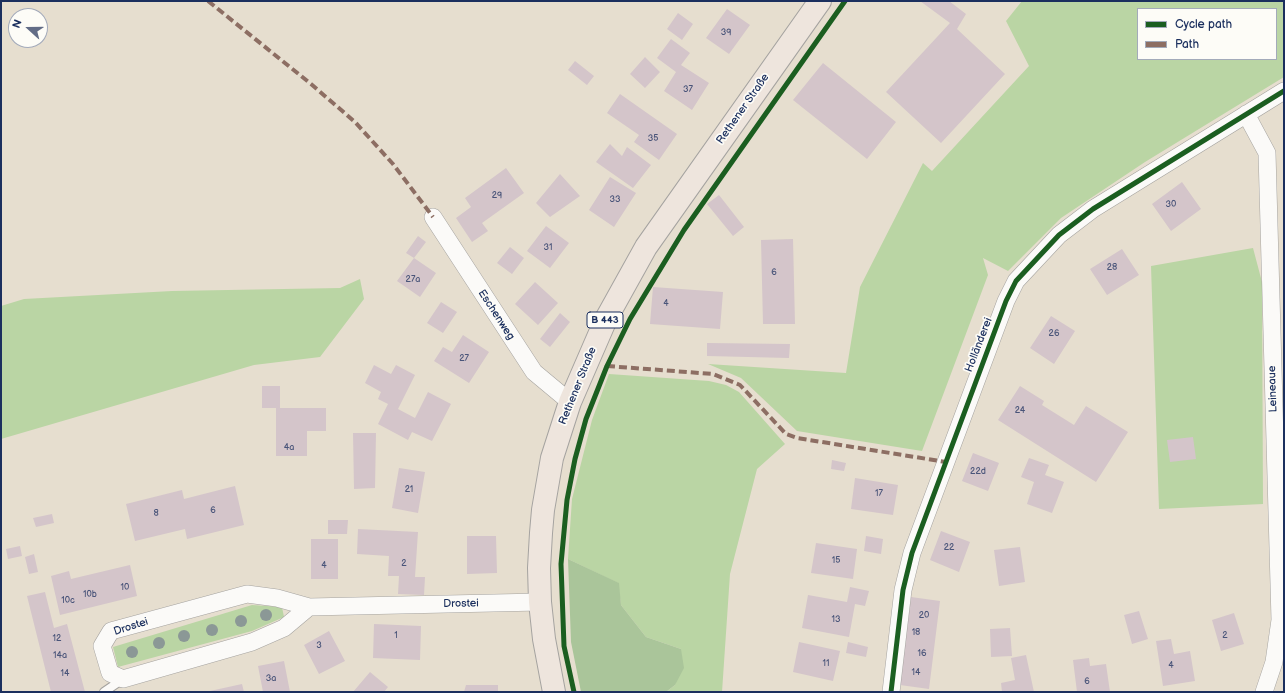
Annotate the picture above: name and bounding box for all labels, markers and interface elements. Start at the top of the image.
north arrow [8,8,48,48]
legend [1137,8,1277,60]
text: Cycle path [1175,17,1232,32]
text: N [10,18,25,30]
house number: 39 [721,28,731,38]
text: Path [1175,37,1199,52]
street label: Rethener Straße [714,71,772,147]
house number: 37 [683,85,693,95]
house number: 35 [648,134,658,144]
house number: 29 [492,191,502,201]
house number: 33 [609,195,621,205]
house number: 30 [1166,200,1176,210]
house number: 31 [543,243,553,253]
house number: 28 [1107,263,1117,273]
house number: 6 [771,268,777,278]
house number: 27a [406,275,420,285]
street label: Eschenweg [475,287,517,343]
house number: 4 [663,299,669,309]
road number: B 443 [587,312,623,328]
street label: Holländerei [963,316,995,374]
house number: 26 [1049,329,1059,339]
street label: Rethener Straße [556,345,600,427]
house number: 27 [459,354,469,364]
street label: Leineaue [1266,365,1280,413]
house number: 24 [1015,406,1025,416]
house number: 4a [284,443,294,453]
house number: 22d [970,467,986,477]
house number: 21 [405,485,413,495]
house number: 17 [875,489,883,499]
house number: 6 [210,506,216,516]
house number: 8 [153,509,159,519]
house number: 22 [944,543,954,553]
house number: 15 [832,556,840,566]
house number: 2 [401,559,407,569]
house number: 4 [321,561,327,571]
house number: 10 [121,583,129,593]
house number: 10b [83,590,97,600]
house number: 10c [61,596,75,606]
street label: Drostei [443,597,479,611]
house number: 20 [919,611,929,621]
street label: Drostei [112,615,150,639]
house number: 13 [831,615,841,625]
house number: 18 [912,628,920,638]
house number: 1 [394,631,398,641]
house number: 2 [1222,631,1228,641]
house number: 12 [53,634,61,644]
house number: 3 [316,641,322,651]
house number: 16 [918,649,926,659]
house number: 14a [53,651,67,661]
house number: 11 [823,659,829,669]
house number: 4 [1168,661,1174,671]
house number: 14 [912,668,920,678]
house number: 14 [61,669,69,679]
house number: 3a [266,674,276,684]
house number: 6 [1084,677,1090,687]

